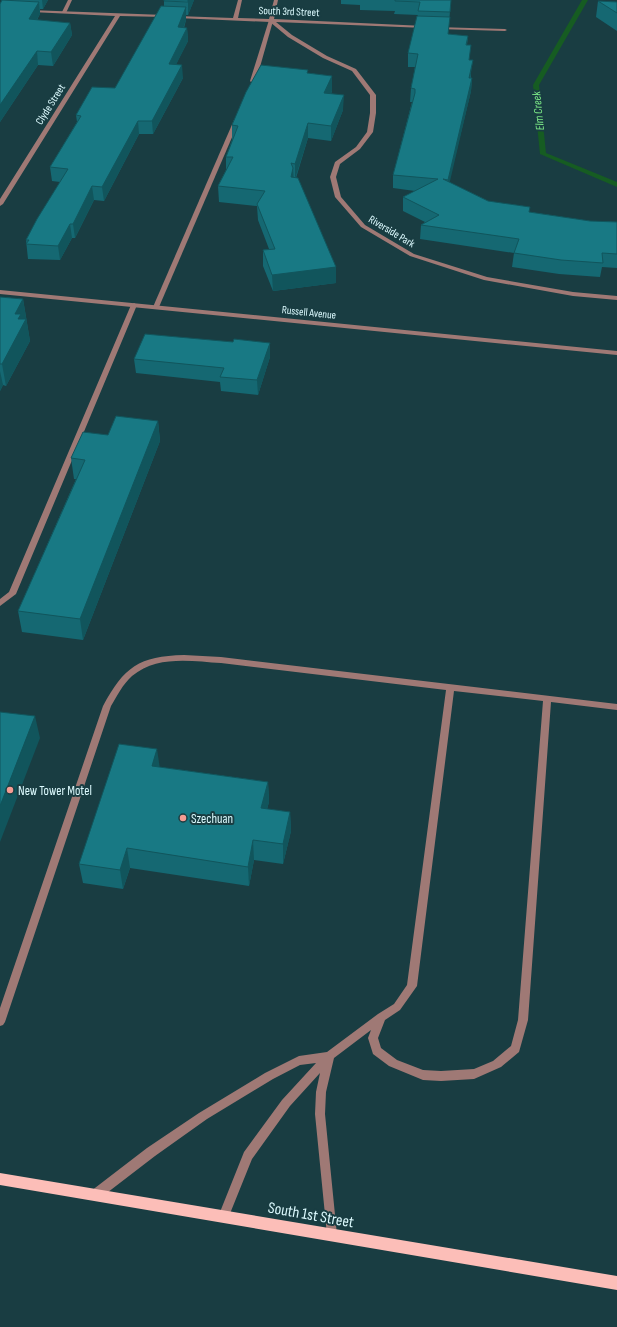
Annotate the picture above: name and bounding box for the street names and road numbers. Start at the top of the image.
street label: South 3rd Street [258,4,320,19]
street label: Clyde Street [33,81,68,127]
street label: Riverside Park [366,213,418,251]
street label: Russell Avenue [281,303,337,322]
street label: South 1st Street [266,1199,355,1232]

